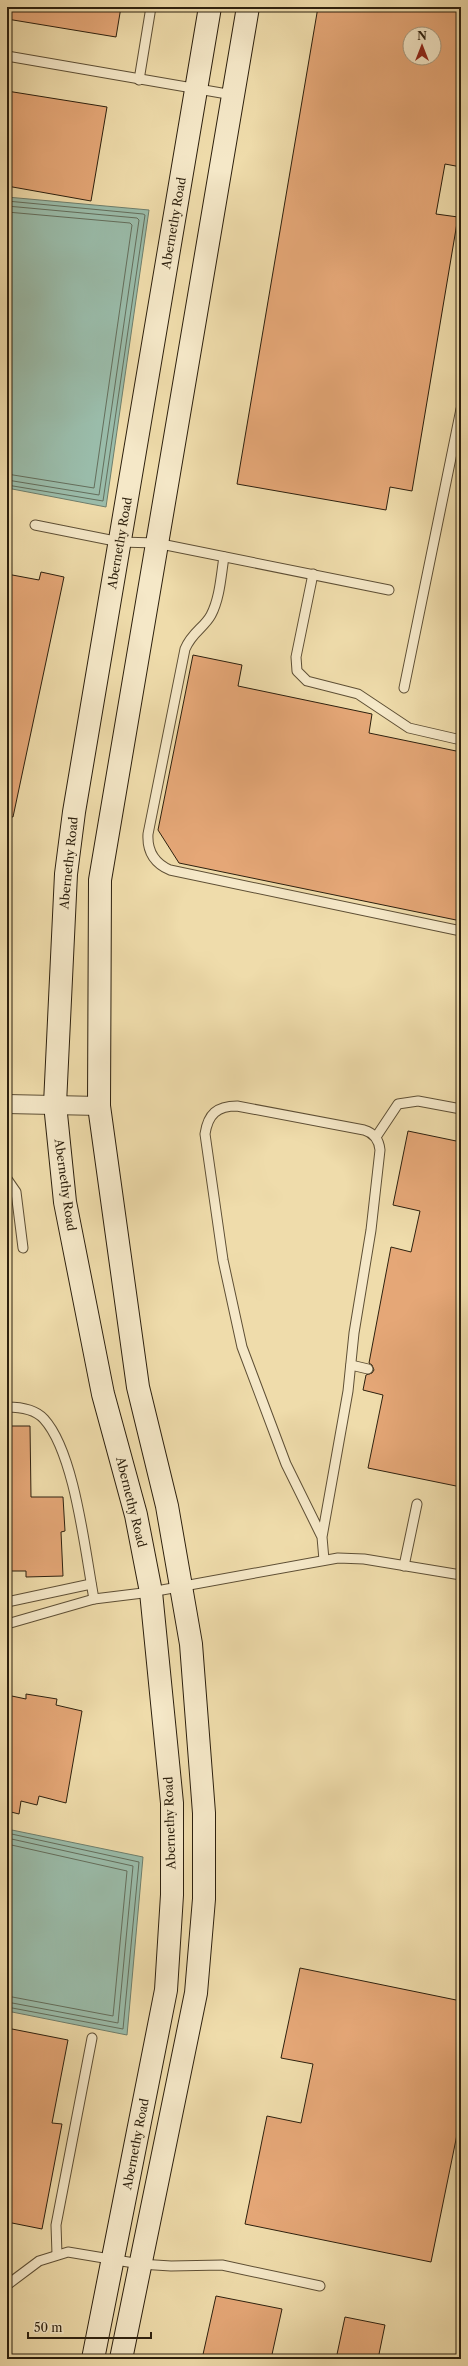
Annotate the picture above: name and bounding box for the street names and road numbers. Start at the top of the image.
street label: Abernethy Road [158,175,189,271]
street label: Abernethy Road [104,495,135,591]
street label: Abernethy Road [56,815,81,911]
street label: Abernethy Road [51,1137,79,1233]
street label: Abernethy Road [113,1454,150,1549]
street label: Abernethy Road [160,1776,179,1871]
street label: Abernethy Road [119,2096,152,2192]

